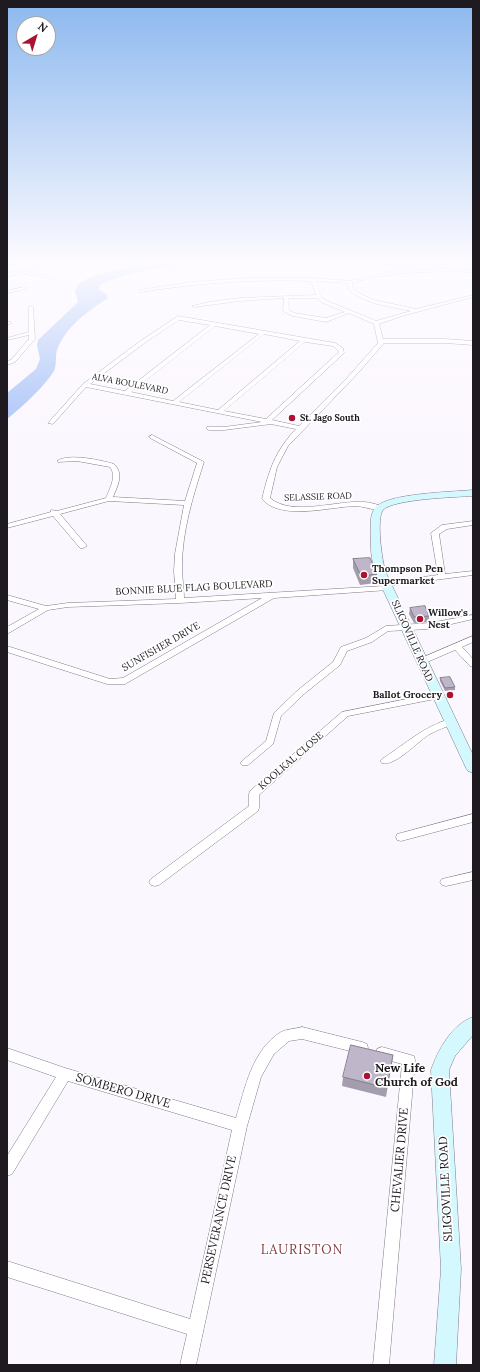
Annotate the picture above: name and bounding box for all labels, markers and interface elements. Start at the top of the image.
north arrow [16,16,56,56]
text: N [35,19,50,35]
street label: ALVA BOULEVARD [91,371,169,397]
marker: St. Jago South [287,413,297,423]
place label: St. Jago South [300,413,360,423]
street label: SELASSIE ROAD [284,490,352,504]
place label: Thompson Pen Supermarket [372,563,443,586]
marker: Thompson Pen Supermarket [359,570,369,580]
street label: BONNIE BLUE FLAG BOULEVARD [115,578,273,598]
street label: SLIGOVILLE ROAD [389,598,435,684]
place label: Willow's Nest [428,607,468,630]
marker: Willow's Nest [415,614,425,624]
street label: SUNFISHER DRIVE [120,620,202,674]
place label: Ballot Grocery [373,689,442,701]
marker: Ballot Grocery [445,690,455,700]
street label: KOOLKAL CLOSE [256,730,326,792]
place label: New Life Church of God [375,1062,458,1090]
street label: SOMBERO DRIVE [74,1071,172,1111]
marker: New Life Church of God [362,1071,372,1081]
street label: CHEVALIER DRIVE [388,1107,412,1213]
street label: SLIGOVILLE ROAD [436,1136,456,1242]
street label: PERSEVERANCE DRIVE [198,1154,240,1286]
district label: LAURISTON [261,1242,343,1258]

